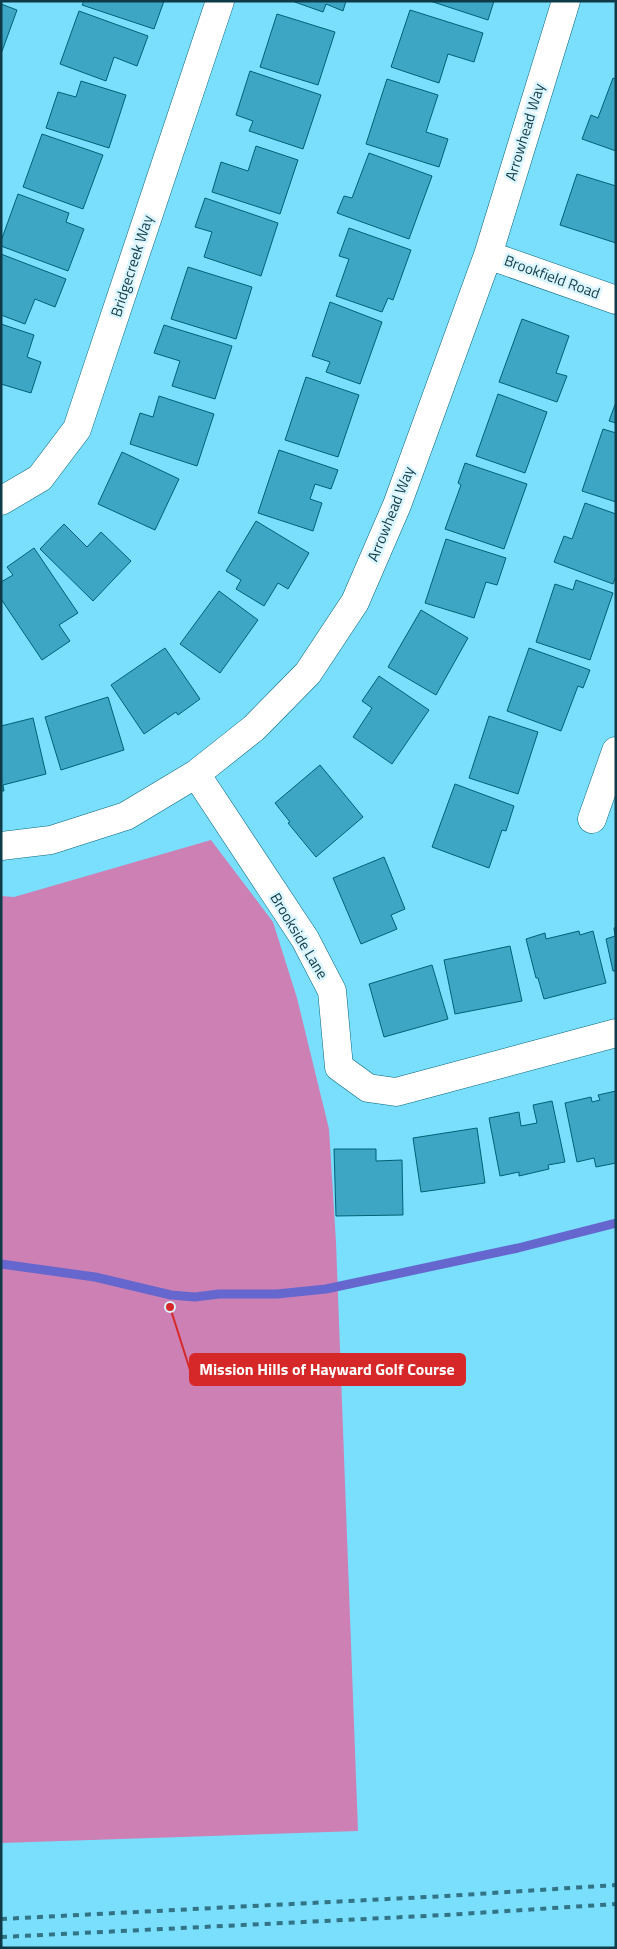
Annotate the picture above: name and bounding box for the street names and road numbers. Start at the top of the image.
street label: Arrowhead Way [499,80,550,183]
street label: Bridgecreek Way [104,212,159,320]
street label: Brookfield Road [501,249,603,304]
street label: Arrowhead Way [361,463,420,565]
street label: Brookside Lane [265,888,334,983]

